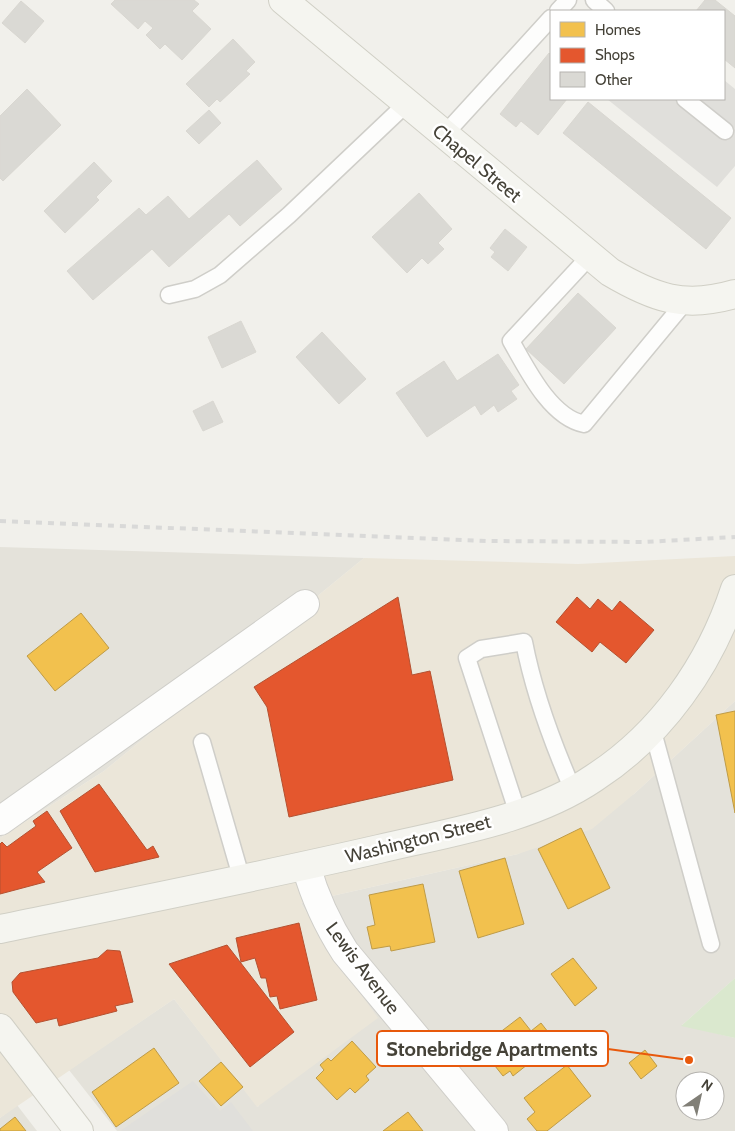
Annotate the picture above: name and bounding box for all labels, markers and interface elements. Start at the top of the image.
legend [550,10,725,100]
text: Homes [595,21,641,39]
text: Shops [595,46,635,64]
text: Other [595,71,632,89]
street label: Chapel Street [428,119,527,207]
street label: Washington Street [343,810,494,868]
street label: Lewis Avenue [321,917,405,1019]
callout: Stonebridge Apartments [377,1031,608,1066]
text: Stonebridge Apartments [386,1037,598,1061]
north arrow [675,1071,725,1121]
text: N [698,1075,716,1095]

